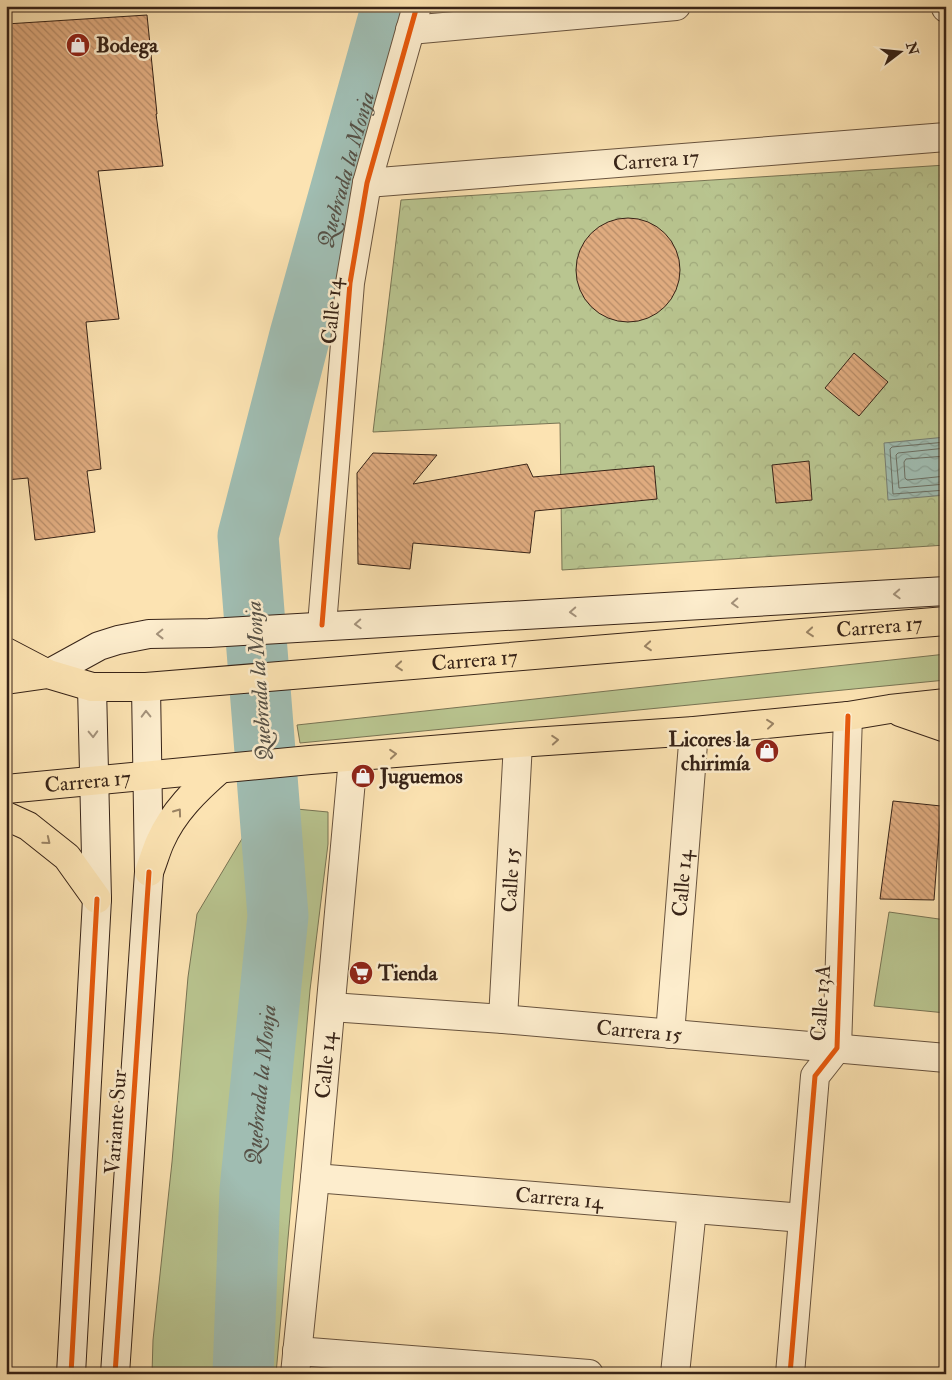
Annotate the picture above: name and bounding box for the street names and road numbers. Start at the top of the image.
street label: Carrera 17 [612,143,701,177]
street label: Calle 14 [316,275,348,345]
street label: Carrera 17 [835,609,924,644]
street label: Carrera 17 [430,643,519,677]
street label: Carrera 17 [43,764,132,799]
street label: Calle 15 [495,846,526,913]
street label: Calle 14 [666,848,698,918]
street label: Calle 13A [805,964,837,1042]
street label: Carrera 15 [595,1014,684,1048]
street label: Calle 14 [309,1029,342,1100]
street label: Variante Sur [99,1069,133,1175]
street label: Carrera 14 [514,1181,606,1215]

